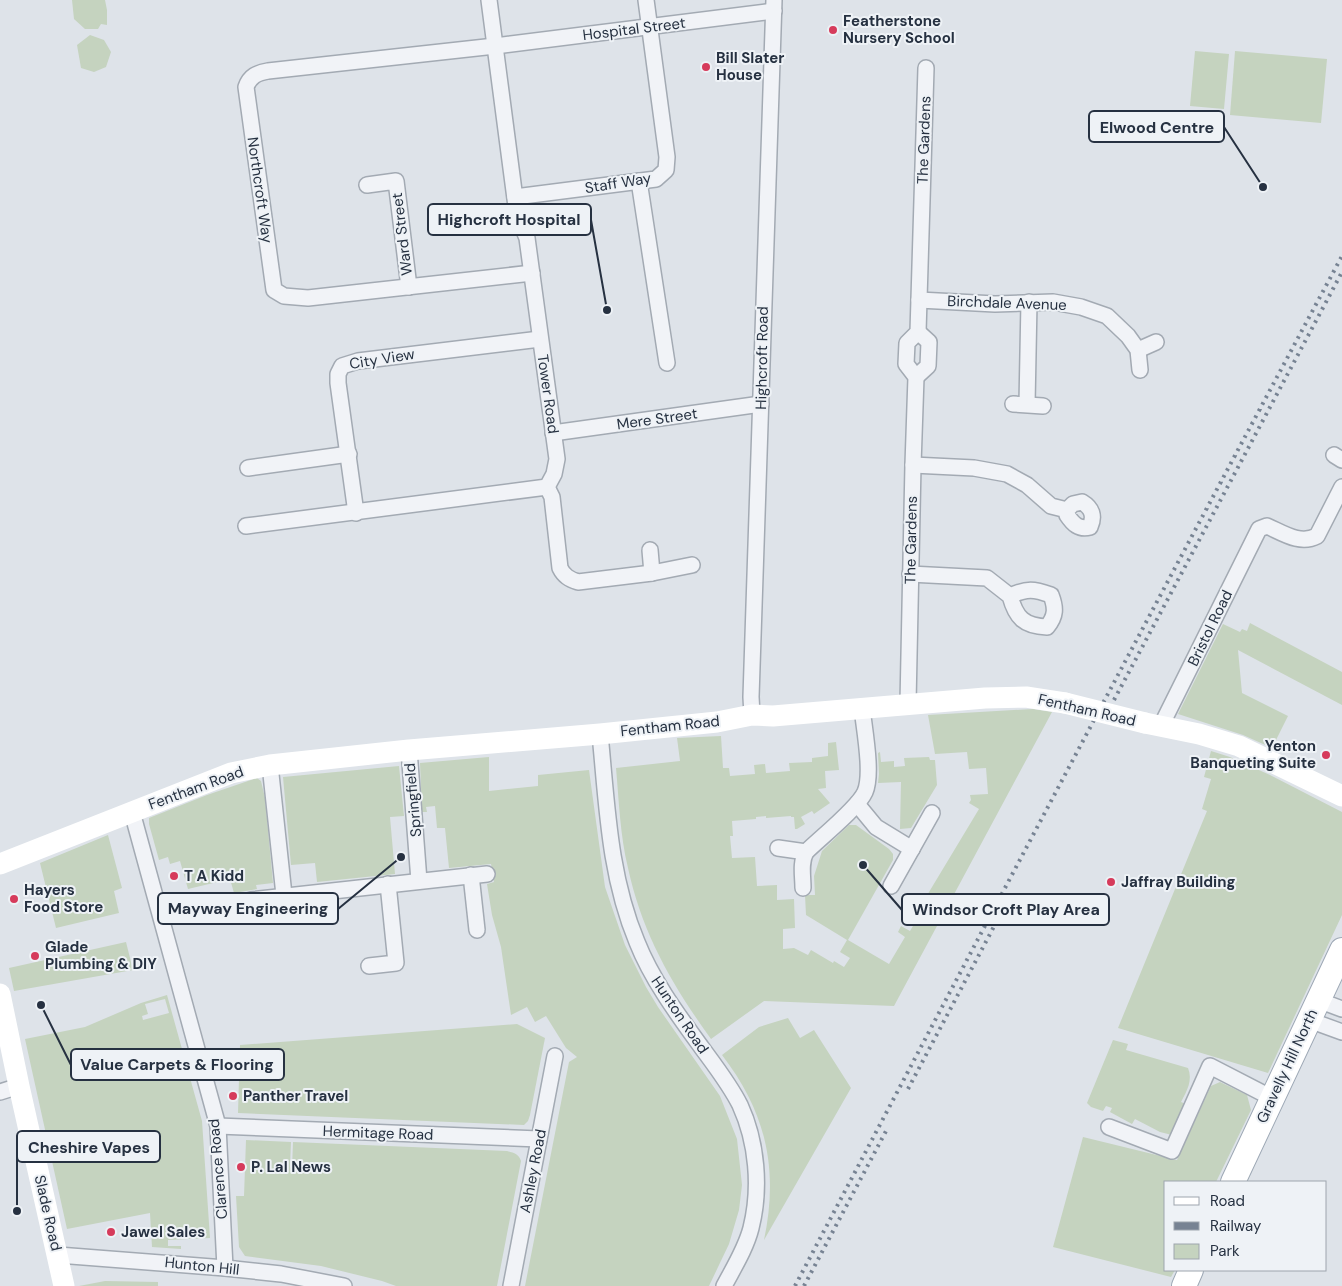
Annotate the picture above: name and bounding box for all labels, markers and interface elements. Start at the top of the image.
place label: Featherstone Nursery School [843,11,955,48]
street label: Hospital Street [581,13,687,45]
marker: Featherstone Nursery School [827,24,839,36]
place label: Bill Slater House [716,48,784,85]
marker: Bill Slater House [700,61,712,73]
street label: The Gardens [912,95,936,185]
callout: Elwood Centre [1089,111,1224,142]
text: Elwood Centre [1100,117,1214,138]
street label: Northcroft Way [243,136,277,245]
street label: Staff Way [583,168,653,198]
street label: Ward Street [387,191,417,276]
callout: Highcroft Hospital [428,204,591,235]
text: Highcroft Hospital [438,209,580,230]
street label: Birchdale Avenue [947,291,1067,315]
street label: Highcroft Road [751,306,773,410]
street label: City View [348,344,417,374]
street label: Tower Road [533,353,563,435]
street label: Mere Street [615,403,699,435]
street label: The Gardens [900,496,922,584]
street label: Bristol Road [1183,587,1237,669]
street label: Fentham Road [1036,689,1138,731]
street label: Fentham Road [619,711,721,741]
place label: Yenton Banqueting Suite [1190,736,1316,773]
marker: Yenton Banqueting Suite [1320,749,1332,761]
street label: Fentham Road [146,762,246,814]
street label: Springfield [400,762,426,838]
place label: T A Kidd [184,866,244,886]
marker: T A Kidd [168,870,180,882]
place label: Jaffray Building [1121,872,1235,892]
marker: Jaffray Building [1105,876,1117,888]
place label: Hayers Food Store [24,880,103,917]
marker: Hayers Food Store [8,893,20,905]
callout: Mayway Engineering [158,893,338,924]
callout: Windsor Croft Play Area [902,894,1109,925]
text: Mayway Engineering [168,898,328,919]
text: Windsor Croft Play Area [912,899,1100,920]
place label: Glade Plumbing & DIY [45,937,157,974]
marker: Glade Plumbing & DIY [29,950,41,962]
street label: Hunton Road [647,972,713,1058]
street label: Gravelly Hill North [1252,1006,1322,1126]
callout: Value Carpets & Flooring [71,1049,284,1080]
text: Value Carpets & Flooring [80,1054,274,1075]
place label: Panther Travel [243,1086,348,1106]
marker: Panther Travel [227,1090,239,1102]
street label: Clarence Road [204,1118,232,1220]
street label: Hermitage Road [322,1121,434,1145]
street label: Ashley Road [515,1127,551,1215]
callout: Cheshire Vapes [17,1131,160,1162]
text: Cheshire Vapes [28,1137,150,1158]
place label: P. Lal News [251,1157,331,1177]
marker: P. Lal News [235,1161,247,1173]
street label: Slade Road [30,1173,66,1253]
legend [1164,1181,1327,1271]
text: Road [1210,1191,1245,1211]
text: Railway [1210,1216,1262,1236]
place label: Jawel Sales [121,1222,205,1242]
marker: Jawel Sales [105,1226,117,1238]
text: Park [1210,1241,1240,1261]
street label: Hunton Hill [164,1252,240,1280]

